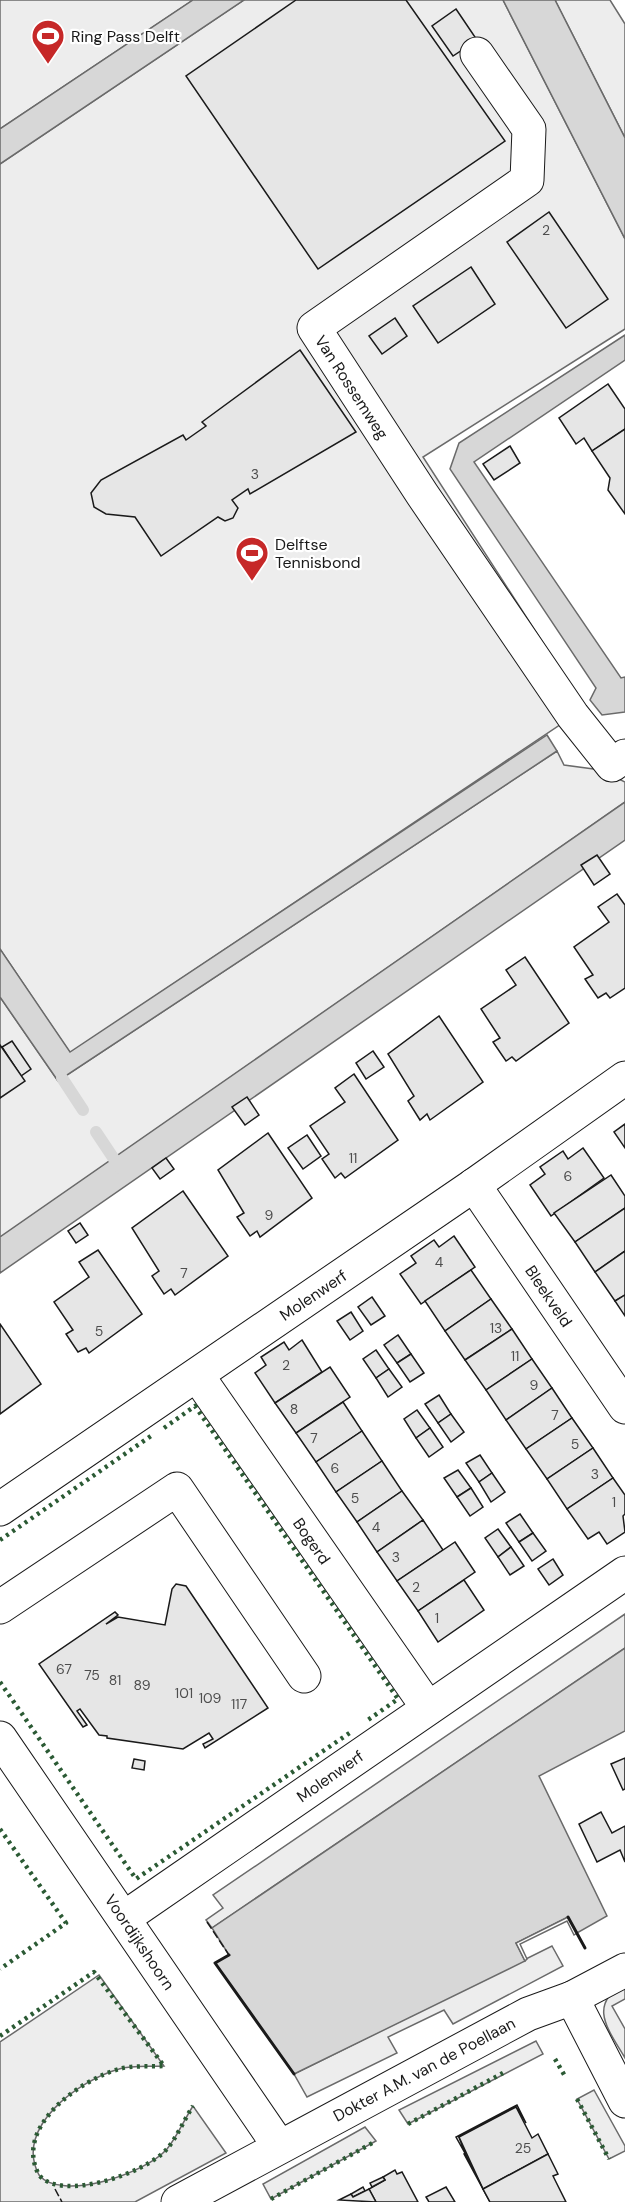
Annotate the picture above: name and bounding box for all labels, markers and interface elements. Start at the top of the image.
sports icon: Ring Pass Delft [30,18,66,65]
place label: Ring Pass Delft [71,26,180,47]
house number: 2 [542,221,550,239]
street label: Van Rossemweg [310,331,393,443]
house number: 3 [251,465,259,483]
place label: Delftse Tennisbond [275,534,361,573]
sports icon: Delftse Tennisbond [234,535,270,582]
house number: 11 [349,1149,357,1167]
house number: 6 [564,1167,572,1185]
house number: 9 [265,1206,274,1224]
house number: 4 [435,1253,444,1271]
street label: Bleekveld [520,1261,577,1331]
house number: 7 [180,1264,188,1282]
street label: Molenwerf [275,1265,351,1326]
house number: 13 [490,1319,502,1337]
house number: 5 [95,1322,103,1340]
house number: 11 [511,1347,519,1365]
house number: 2 [282,1356,290,1374]
house number: 9 [530,1376,539,1394]
house number: 8 [290,1400,298,1418]
house number: 7 [551,1406,559,1424]
house number: 7 [310,1429,318,1447]
house number: 5 [571,1435,579,1453]
house number: 6 [331,1459,339,1477]
house number: 3 [591,1465,599,1483]
house number: 5 [351,1489,359,1507]
house number: 1 [612,1493,616,1511]
street label: Bogerd [288,1514,335,1569]
house number: 4 [372,1518,381,1536]
house number: 3 [392,1548,400,1566]
house number: 2 [412,1578,420,1596]
house number: 1 [435,1609,439,1627]
house number: 67 [56,1660,72,1678]
house number: 75 [84,1666,100,1684]
house number: 81 [109,1671,121,1689]
house number: 89 [134,1676,151,1694]
house number: 101 [175,1684,193,1702]
house number: 109 [199,1689,222,1707]
house number: 117 [231,1695,247,1713]
street label: Molenwerf [293,1746,368,1807]
street label: Voordijkshoorn [100,1890,179,1994]
street label: Dokter A.M. van de Poellaan [330,2012,519,2126]
house number: 25 [515,2139,531,2157]

